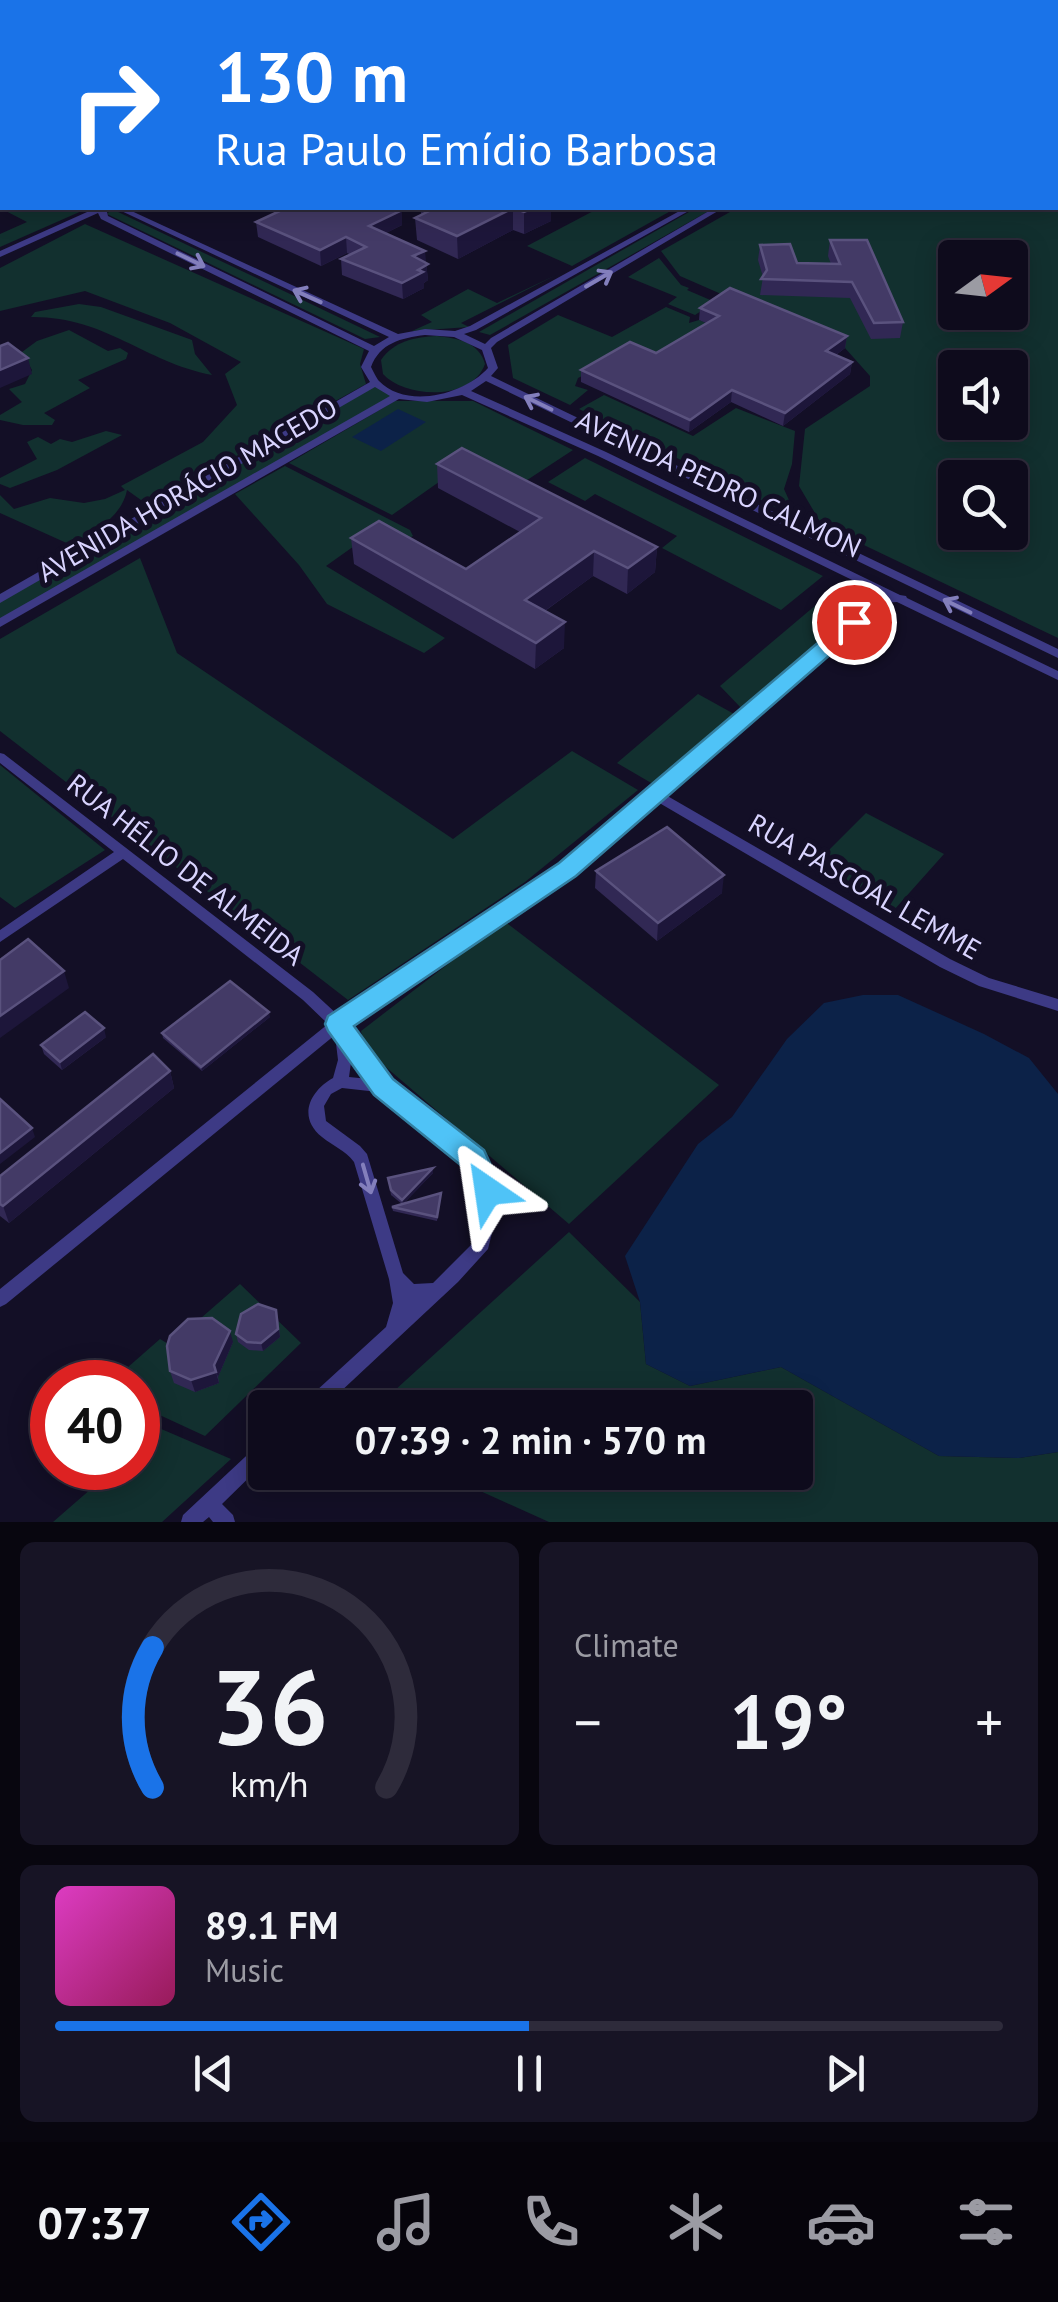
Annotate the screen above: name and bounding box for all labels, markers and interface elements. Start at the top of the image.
text: 130 m [215,31,408,121]
icon: right [50,40,180,170]
text: Rua Paulo Emídio Barbosa [215,119,718,177]
north arrow [938,240,1028,330]
map controls [938,240,1028,550]
one-way arrow [176,251,205,270]
one-way arrow [584,269,613,289]
one-way arrow [293,286,323,305]
button: sound [938,350,1028,440]
street label: AVENIDA HORÁCIO MACEDO [31,388,343,590]
one-way arrow [524,393,554,412]
street label: AVENIDA PEDRO CALMON [570,401,868,565]
button: search [938,460,1028,550]
pin [812,580,897,665]
icon: arrive [827,595,882,650]
one-way arrow [942,595,972,614]
street label: RUA HÉLIO DE ALMEIDA [60,765,312,973]
street label: RUA PASCOAL LEMME [742,804,988,968]
position arrow [436,1139,540,1243]
one-way arrow [358,1162,377,1194]
speed limit sign: 40 [30,1360,160,1490]
text: 07:39 · 2 min · 570 m [355,1415,706,1464]
text: Climate [574,1624,679,1666]
text: 36 [211,1639,328,1774]
text: 19° [730,1673,847,1770]
text: − [574,1686,602,1757]
text: + [975,1686,1003,1757]
text: km/h [230,1761,309,1807]
text: 89.1 FM [205,1900,338,1949]
text: Music [205,1949,284,1991]
icon: previous [186,2046,241,2101]
icon: pause [502,2046,557,2101]
icon: next [818,2046,873,2101]
icon: directions [226,2187,296,2257]
icon: music [371,2187,441,2257]
icon: phone [516,2187,586,2257]
icon: climate [661,2187,731,2257]
icon: car [806,2187,876,2257]
icon: filters [951,2187,1021,2257]
text: 07:37 [37,2193,152,2251]

